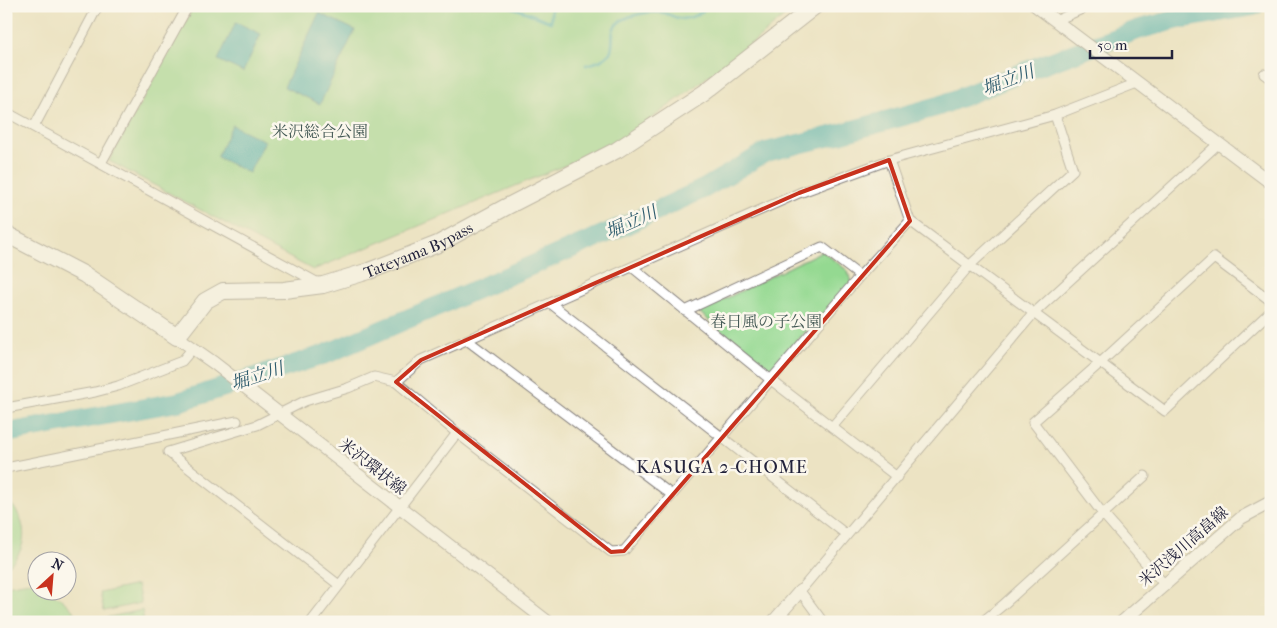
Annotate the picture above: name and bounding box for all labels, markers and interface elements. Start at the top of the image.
scale bar [1090,28,1172,60]
text: 50 m [1097,36,1128,54]
water label: 堀立川 [979,60,1039,100]
park label: 米沢総合公園 [272,122,368,141]
water label: 堀立川 [602,201,662,243]
street label: Tateyama Bypass [361,218,476,282]
park label: 春日風の子公園 [710,312,822,331]
water label: 堀立川 [228,358,288,395]
street label: 米沢環状線 [335,434,410,499]
district label: KASUGA 2-CHOME [636,457,808,478]
street label: 米沢浅川高畠線 [1135,502,1232,590]
north arrow [28,550,78,600]
text: N [49,555,66,575]

